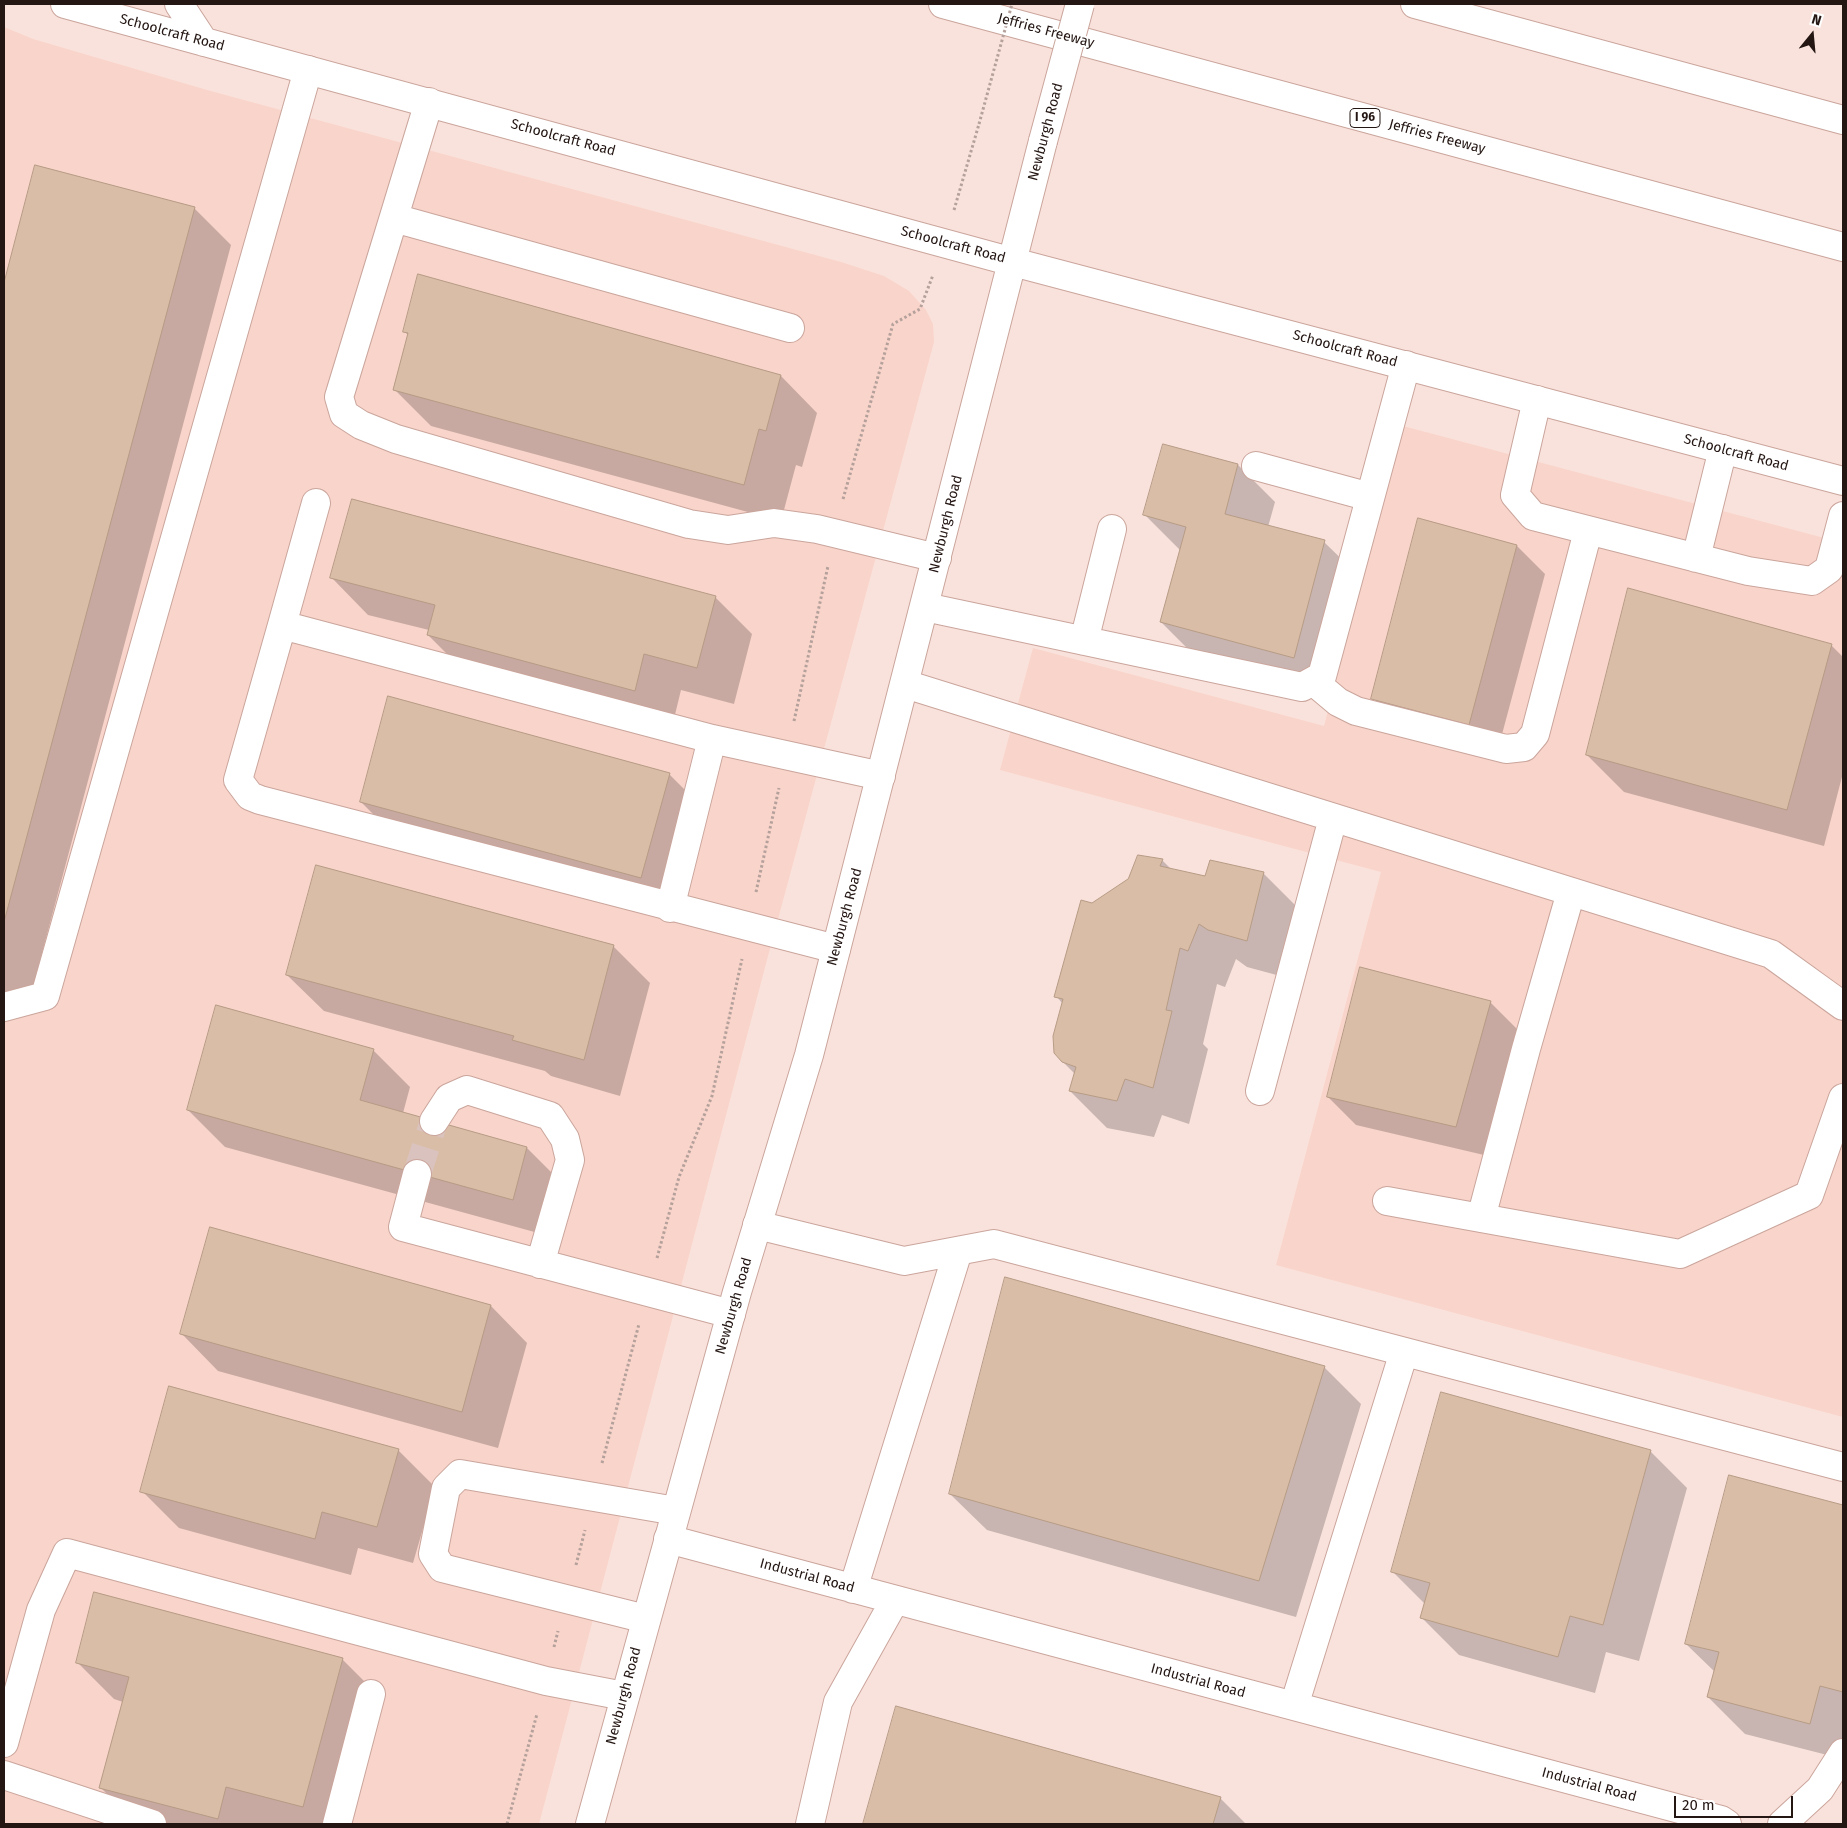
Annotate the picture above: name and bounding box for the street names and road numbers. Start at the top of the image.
street label: Jeffries Freeway [996,10,1096,52]
street label: Schoolcraft Road [118,11,226,55]
street label: Newburgh Road [1025,81,1067,183]
road number: I 96 [1350,109,1380,128]
street label: Schoolcraft Road [509,116,617,160]
street label: Jeffries Freeway [1387,116,1487,158]
street label: Schoolcraft Road [899,223,1007,267]
street label: Schoolcraft Road [1291,327,1399,371]
street label: Schoolcraft Road [1682,431,1790,475]
street label: Newburgh Road [926,473,966,575]
street label: Newburgh Road [824,866,866,968]
street label: Newburgh Road [712,1255,756,1357]
street label: Industrial Road [758,1555,856,1597]
street label: Newburgh Road [603,1645,645,1747]
street label: Industrial Road [1149,1660,1247,1702]
street label: Industrial Road [1540,1764,1638,1806]

